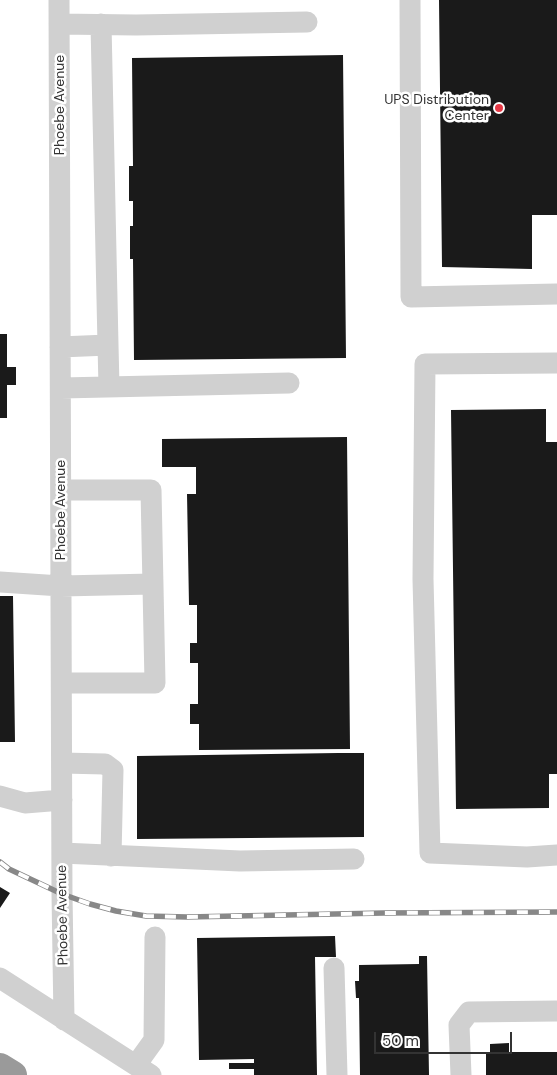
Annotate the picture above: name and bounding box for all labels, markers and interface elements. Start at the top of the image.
street label: Phoebe Avenue [52,55,68,155]
place label: UPS Distribution Center [384,92,489,124]
marker: UPS Distribution Center [493,102,505,114]
street label: Phoebe Avenue [53,460,69,560]
street label: Phoebe Avenue [54,865,72,965]
scale bar [377,1022,514,1054]
text: 50 m [382,1031,419,1051]

